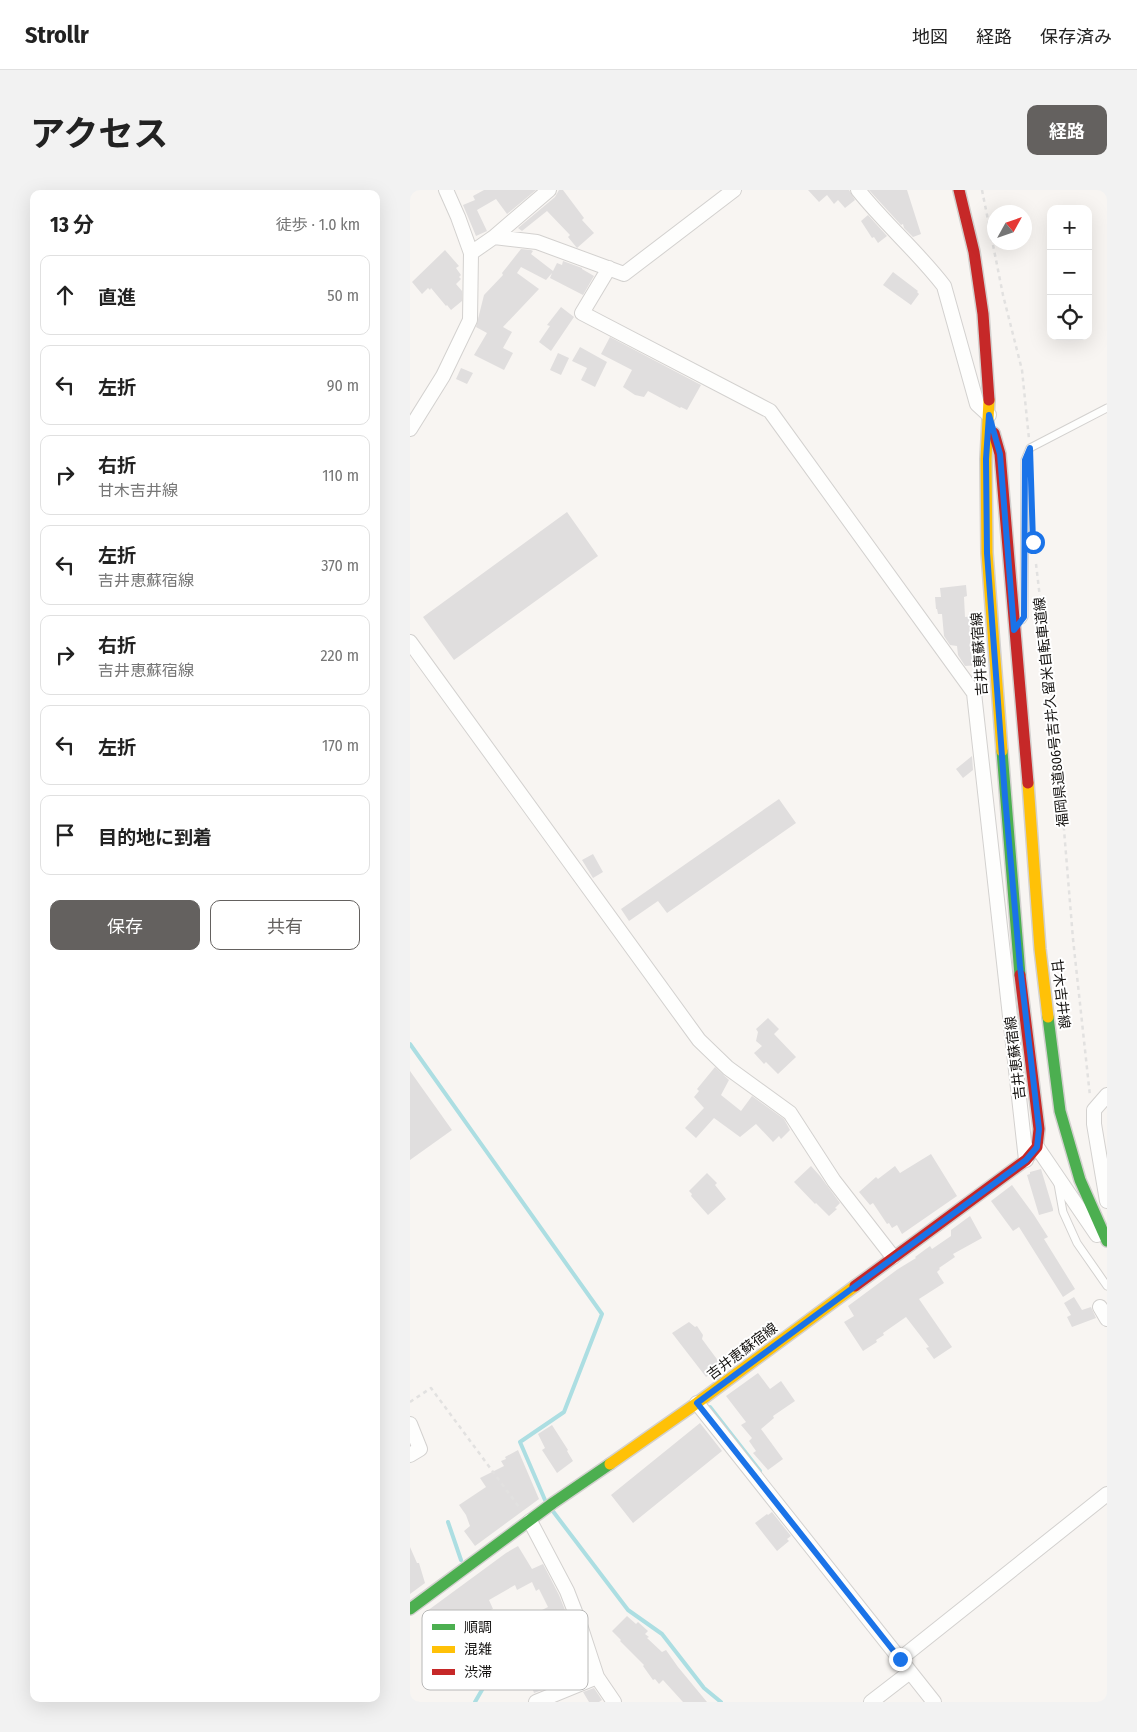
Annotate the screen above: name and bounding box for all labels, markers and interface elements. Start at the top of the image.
text: Strollr [25,21,89,49]
text: 地図 [912,26,948,48]
text: 経路 [976,26,1012,48]
text: 保存済み [1040,26,1112,48]
button: 経路 [1027,105,1107,155]
text: アクセス [30,113,168,155]
north arrow [987,205,1032,250]
map controls [1047,205,1092,340]
button: + [1047,205,1092,250]
text: 13 分 [50,212,94,238]
text: 徒歩 · 1.0 km [276,215,360,234]
button: − [1047,250,1092,295]
icon: ahead [51,281,79,309]
text: 直進 [98,286,136,309]
text: 50 m [327,286,359,305]
button: locate [1047,295,1092,340]
icon: left [51,371,79,399]
text: 左折 [98,376,136,399]
text: 90 m [327,376,359,395]
text: 右折 [98,454,136,477]
icon: right [51,461,79,489]
text: 110 m [322,466,359,485]
text: 甘木吉井線 [98,481,178,500]
route start [1022,531,1045,554]
text: 左折 [98,544,136,567]
icon: left [51,551,79,579]
text: 370 m [321,556,359,575]
text: 吉井恵蘇宿線 [98,571,194,590]
street label: 福岡県道806号吉井久留米自転車道線 [1031,596,1072,828]
street label: 吉井恵蘇宿線 [968,611,991,696]
text: 右折 [98,634,136,657]
icon: right [51,641,79,669]
text: 220 m [320,646,359,665]
text: 吉井恵蘇宿線 [98,661,194,680]
icon: left [51,731,79,759]
text: 左折 [98,736,136,759]
text: 170 m [322,736,359,755]
icon: arrive [51,821,79,849]
text: 目的地に到着 [98,826,212,849]
button: 保存 [50,900,200,950]
button: 共有 [210,900,360,950]
street label: 甘木吉井線 [1048,958,1073,1030]
street label: 吉井恵蘇宿線 [1002,1015,1029,1101]
street label: 吉井恵蘇宿線 [704,1319,781,1383]
legend [422,1610,588,1690]
text: 順調 [464,1619,492,1636]
text: 混雑 [464,1641,492,1658]
route end [889,1648,912,1671]
text: 渋滞 [464,1664,492,1681]

